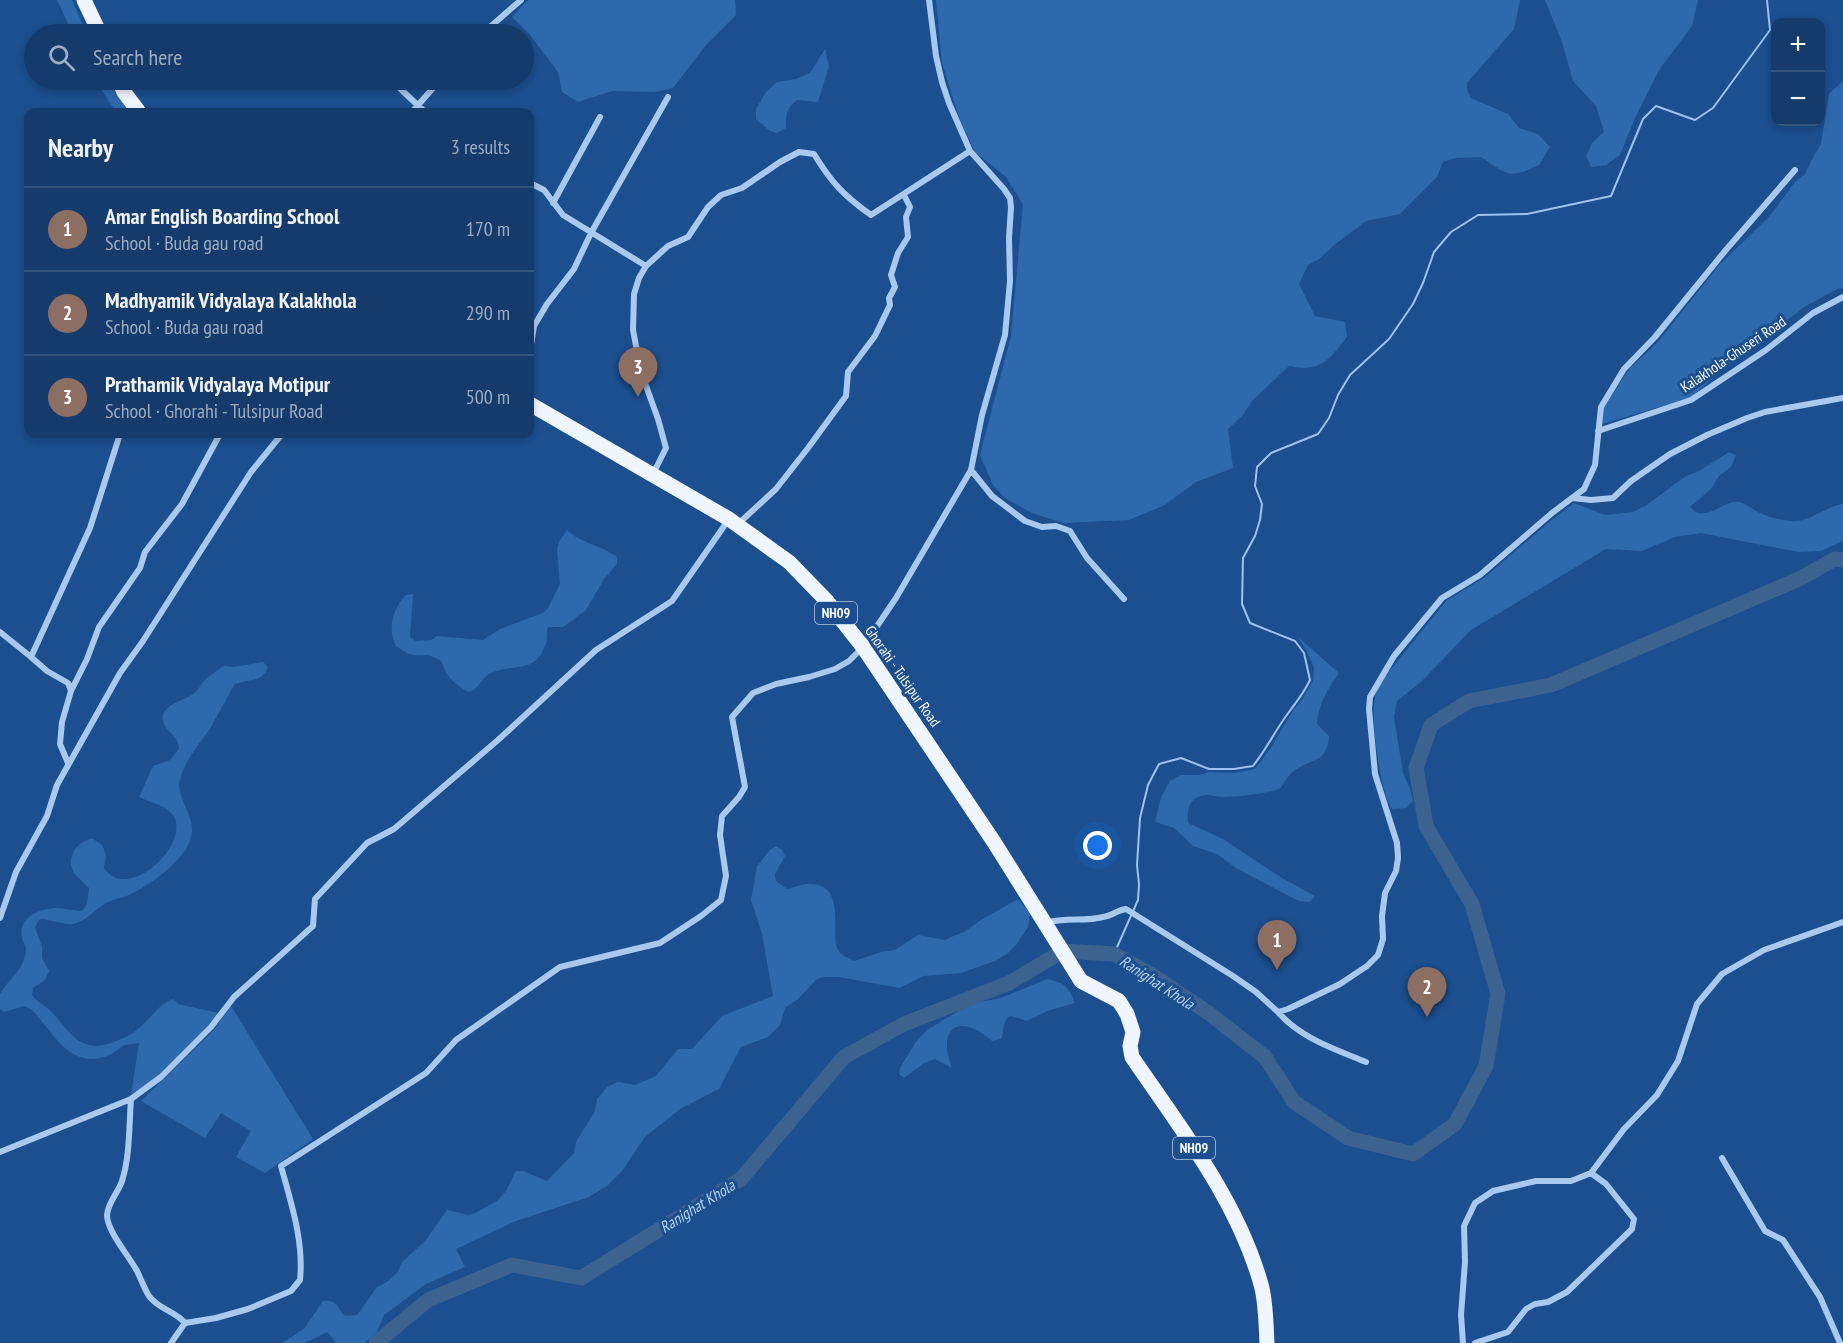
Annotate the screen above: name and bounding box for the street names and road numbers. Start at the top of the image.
street label: Kalakhola-Ghuseri Road [1677,312,1789,396]
road number: NH09 [815,602,857,624]
street label: Ghorahi - Tulsipur Road [861,622,945,730]
road number: NH09 [1173,1137,1215,1159]

